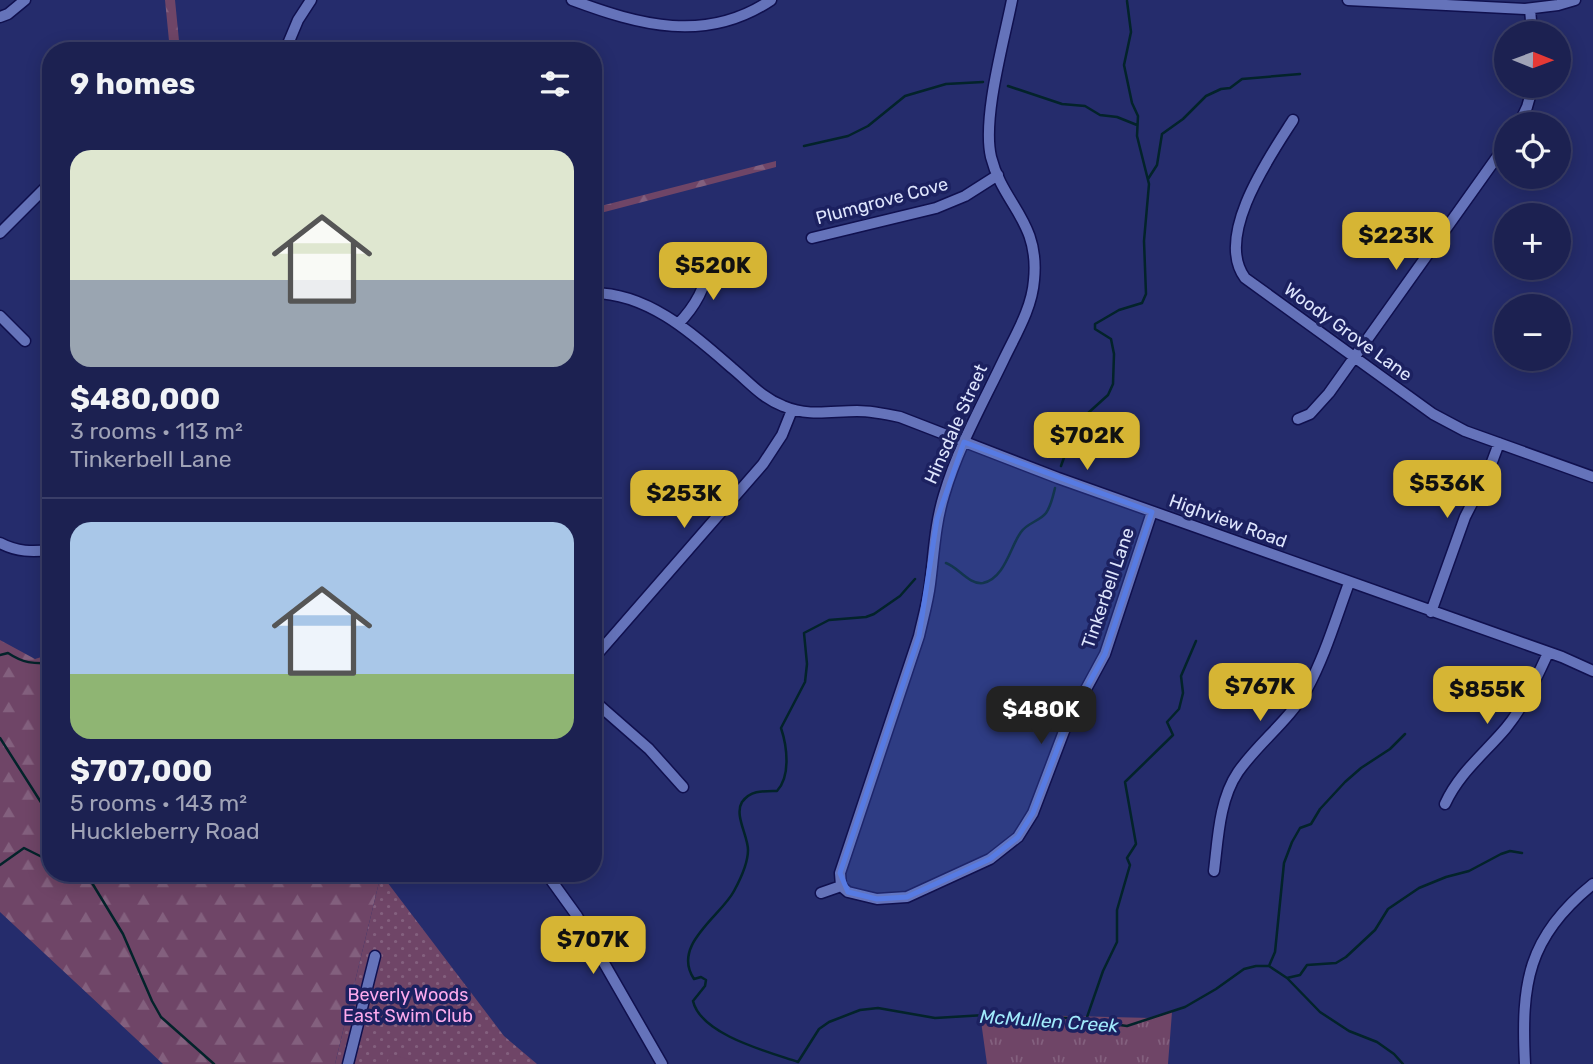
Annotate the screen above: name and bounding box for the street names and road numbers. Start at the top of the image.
street label: Plumgrove Cove [813,173,951,229]
street label: Woody Grove Lane [1279,278,1417,386]
street label: Hinsdale Street [920,361,992,487]
street label: Highview Road [1166,489,1290,553]
street label: Tinkerbell Lane [1077,525,1139,651]

